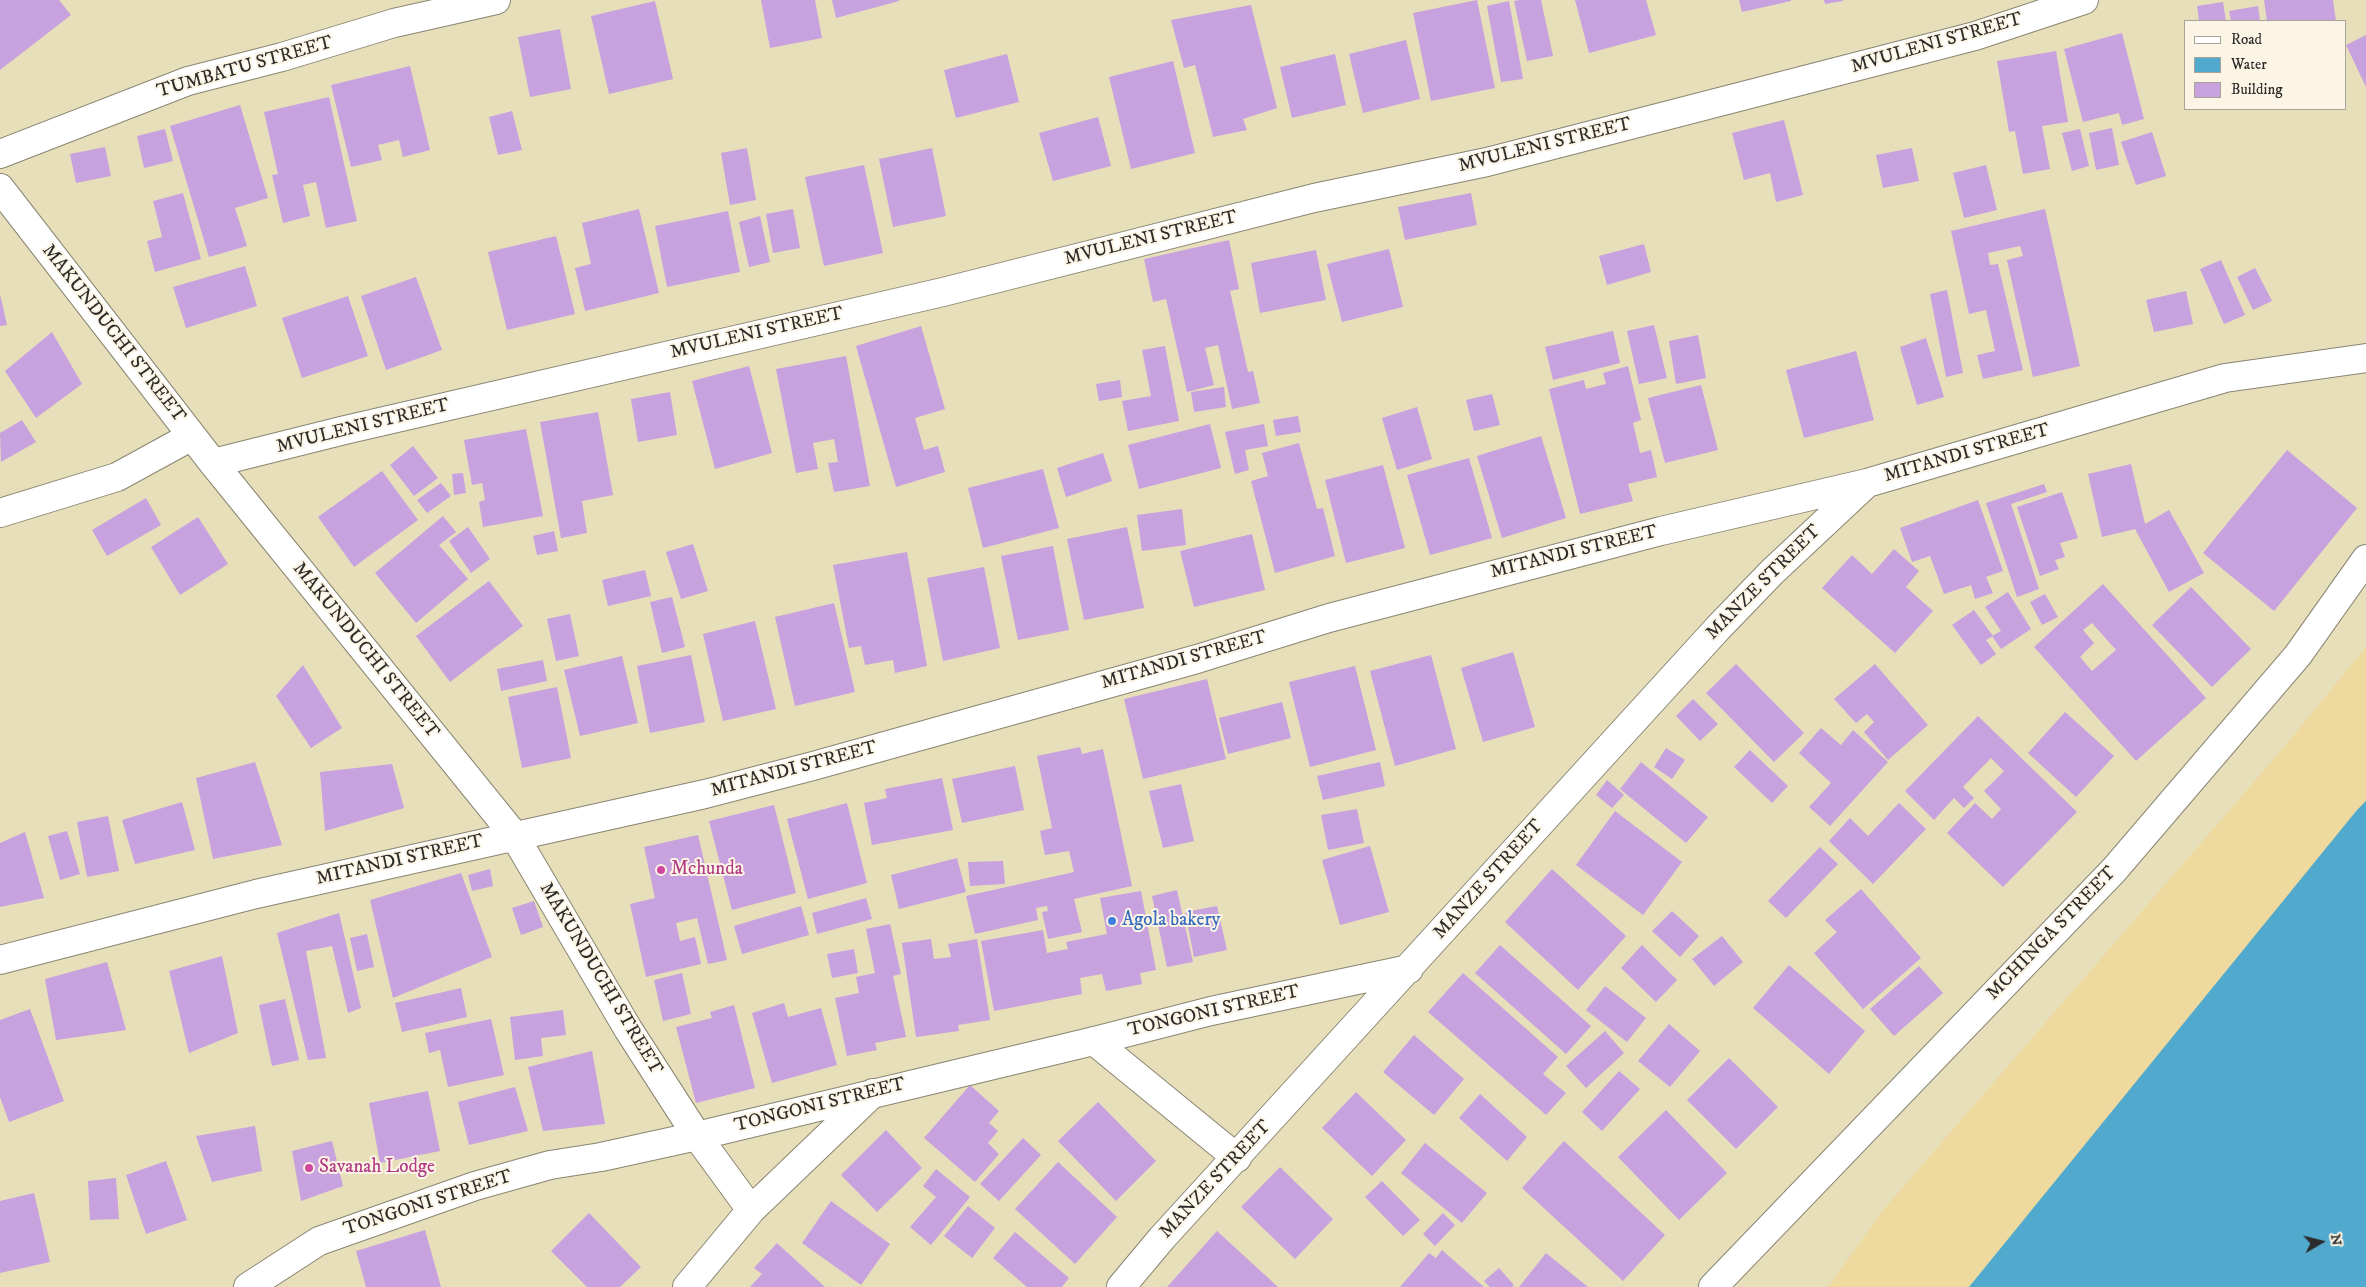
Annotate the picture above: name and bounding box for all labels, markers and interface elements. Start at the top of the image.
street label: MVULENI STREET [1849,9,2025,79]
legend [2184,20,2346,110]
text: Road [2231,30,2262,49]
street label: TUMBATU STREET [155,32,335,104]
text: Water [2231,55,2267,74]
text: Building [2231,80,2283,99]
street label: MVULENI STREET [1456,114,1634,178]
street label: MVULENI STREET [1062,207,1240,271]
street label: MAKUNDUCHI STREET [36,240,190,428]
street label: MVULENI STREET [668,303,846,365]
street label: MVULENI STREET [274,395,452,459]
street label: MITANDI STREET [1882,419,2052,489]
street label: MITANDI STREET [1488,521,1660,585]
street label: MANZE STREET [1702,521,1826,645]
street label: MAKUNDUCHI STREET [287,558,443,744]
street label: MITANDI STREET [1099,626,1269,696]
street label: MITANDI STREET [709,737,879,803]
street label: MANZE STREET [1429,815,1549,945]
street label: MITANDI STREET [314,831,486,891]
place label: Mchunda [671,859,743,881]
street label: MCHINGA STREET [1982,863,2122,1005]
marker: Mchunda [655,864,667,876]
street label: MAKUNDUCHI STREET [534,879,666,1079]
place label: Agola bakery [1122,910,1221,932]
marker: Agola bakery [1106,915,1118,927]
street label: TONGONI STREET [1126,981,1302,1043]
street label: TONGONI STREET [732,1074,908,1138]
street label: MANZE STREET [1155,1116,1277,1244]
place label: Savanah Lodge [319,1157,435,1179]
marker: Savanah Lodge [303,1162,315,1174]
street label: TONGONI STREET [341,1166,515,1242]
north arrow [2296,1217,2346,1267]
text: N [2326,1233,2346,1247]

